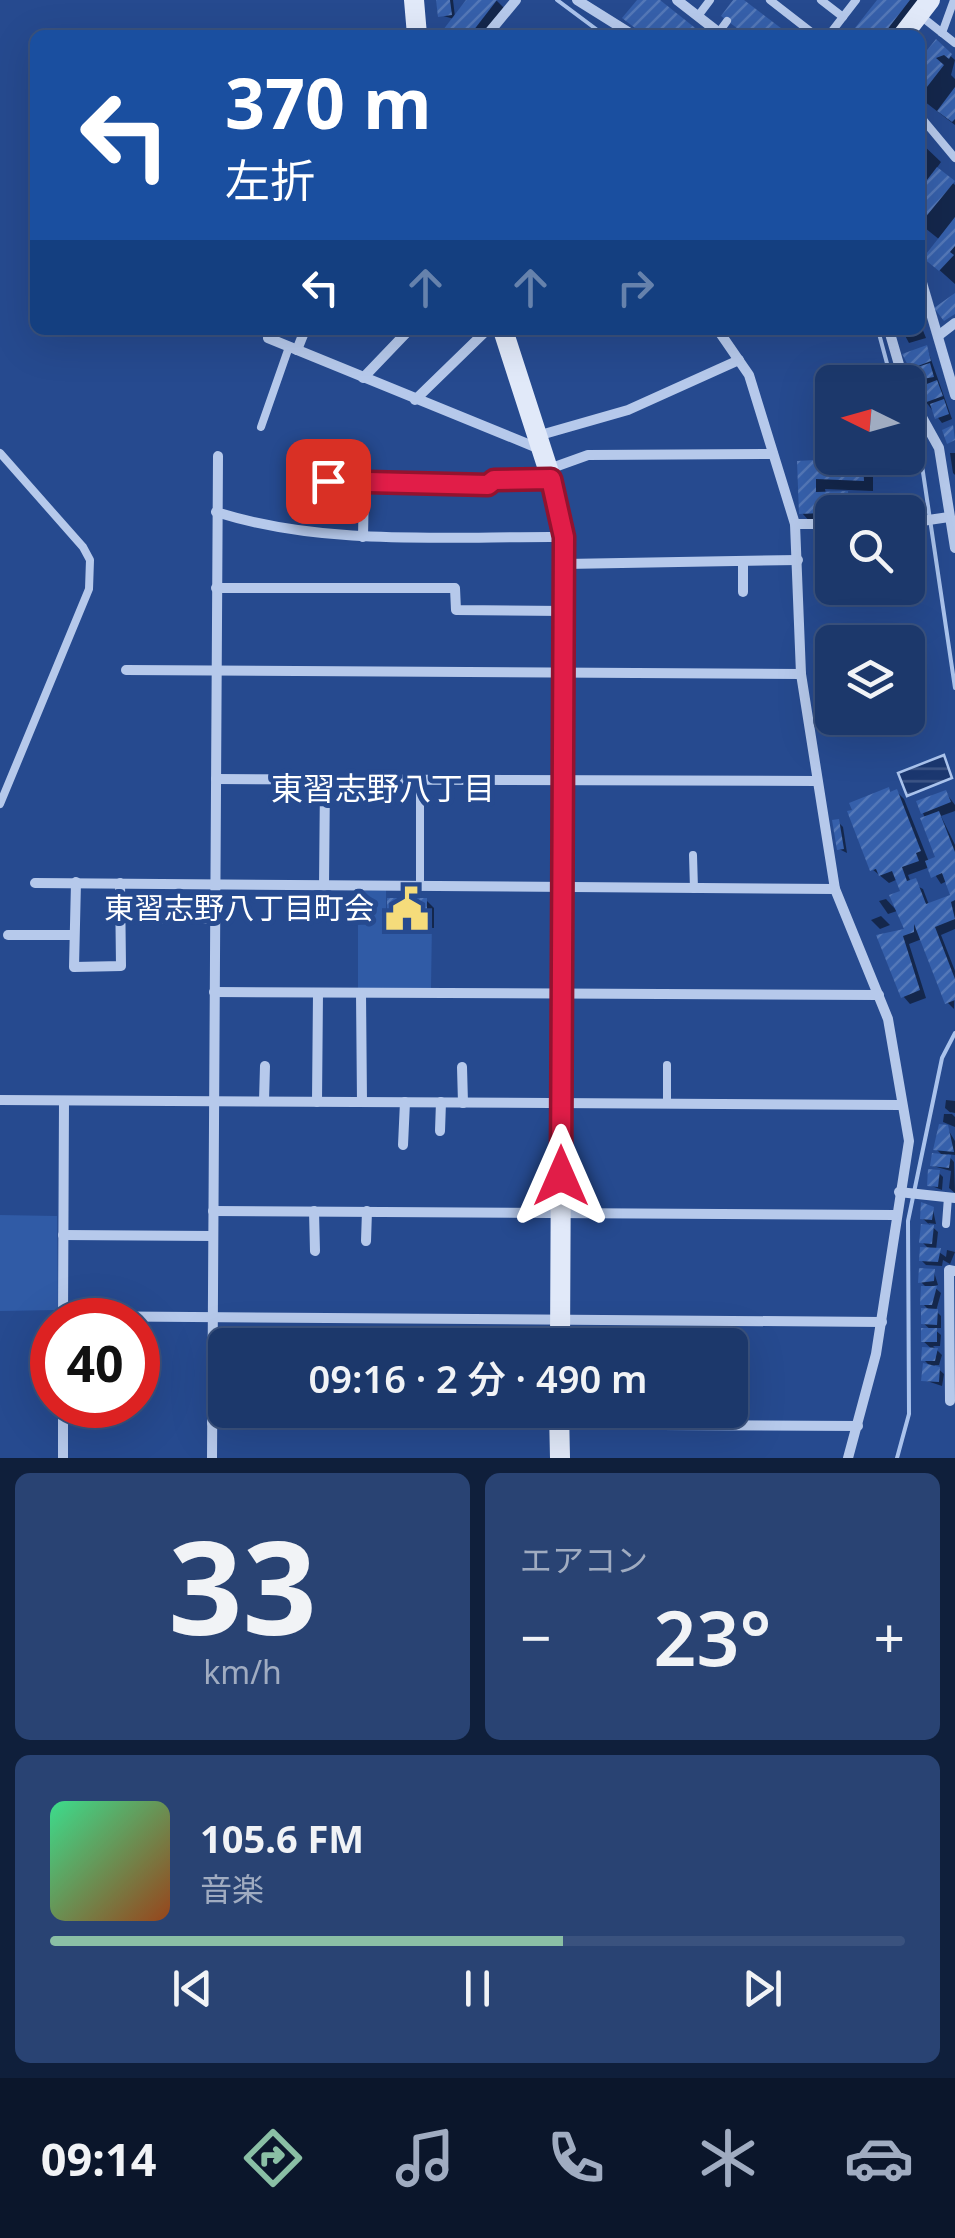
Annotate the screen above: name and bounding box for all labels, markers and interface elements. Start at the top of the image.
text: 370 m [225,54,432,150]
icon: left [60,70,190,200]
text: 左折 [225,149,315,210]
icon: left [293,260,348,315]
icon: ahead [398,260,453,315]
icon: ahead [503,260,558,315]
icon: right [608,260,663,315]
north arrow [815,365,925,475]
map controls [815,365,925,735]
pin [286,439,371,524]
icon: arrive [301,454,356,509]
button: search [815,495,925,605]
button: layers [815,625,925,735]
district label: 東習志野八丁目 [271,766,495,809]
public building icon: 東習志野八丁目町会 [383,885,431,933]
place label: 東習志野八丁目町会 [104,887,374,928]
position arrow [509,1124,613,1228]
speed limit sign: 40 [30,1298,160,1428]
text: 09:16 · 2 分 · 490 m [308,1352,648,1404]
text: 33 [168,1496,317,1673]
text: エアコン [520,1538,648,1581]
text: 23° [654,1586,771,1688]
text: − [520,1599,551,1674]
text: + [874,1599,905,1674]
text: km/h [203,1650,282,1693]
text: 105.6 FM [200,1812,364,1864]
text: 音楽 [200,1867,264,1910]
icon: previous [165,1961,220,2016]
icon: pause [450,1961,505,2016]
icon: next [735,1961,790,2016]
icon: directions [238,2123,308,2193]
icon: music [390,2123,460,2193]
icon: phone [541,2123,611,2193]
icon: climate [693,2123,763,2193]
icon: car [844,2123,914,2193]
text: 09:14 [41,2128,156,2189]

